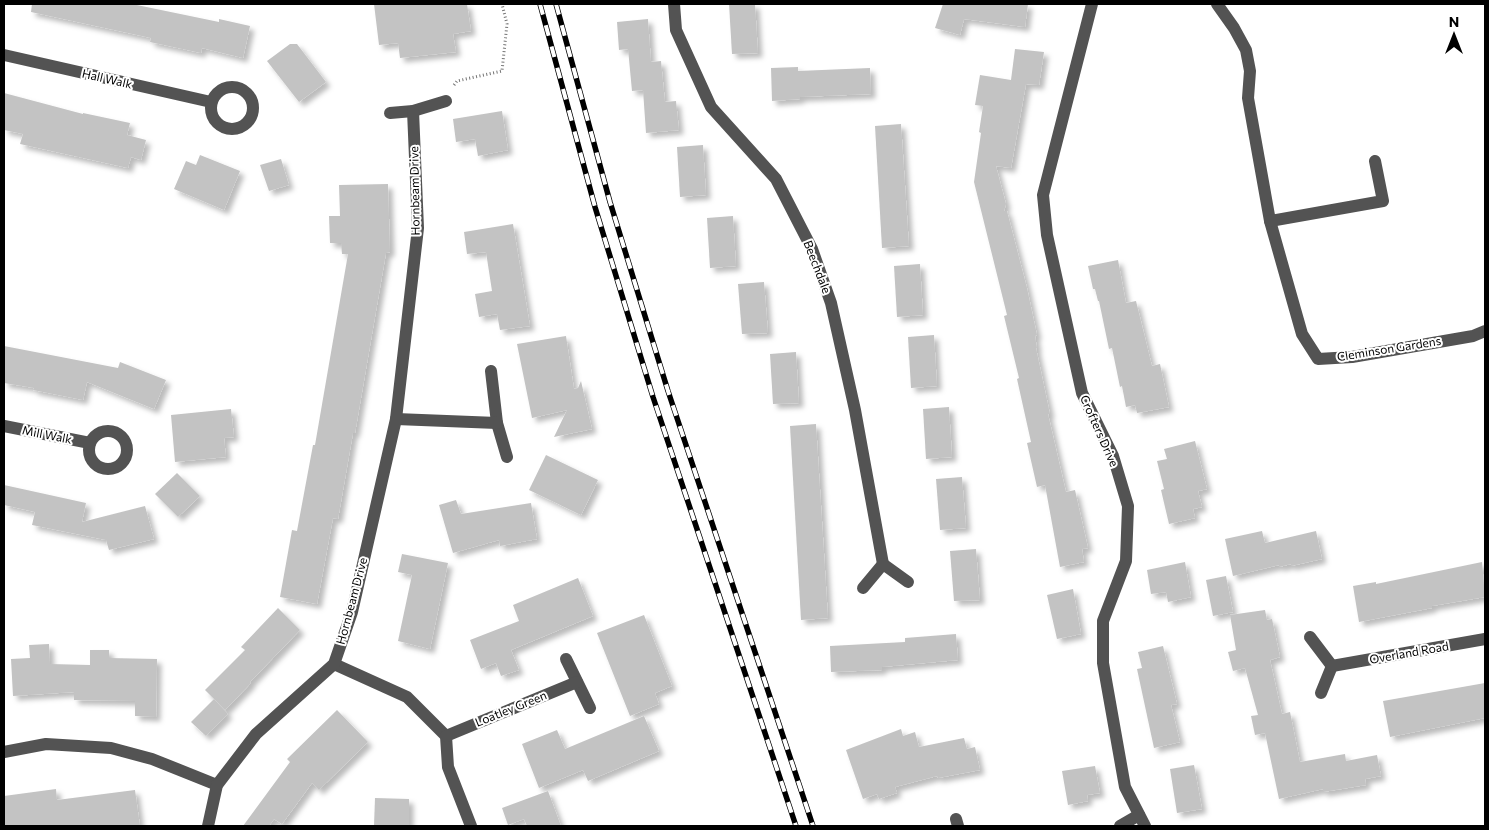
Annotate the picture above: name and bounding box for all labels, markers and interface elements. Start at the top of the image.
north arrow [1429,10,1479,60]
text: N [1449,13,1459,30]
street label: Hall Walk [81,65,134,91]
street label: Hornbeam Drive [406,146,422,236]
street label: Beechdale [801,238,834,295]
street label: Cleminson Gardens [1336,333,1442,363]
street label: Crofters Drive [1078,393,1122,469]
street label: Mill Walk [21,422,74,446]
street label: Hornbeam Drive [333,556,369,646]
street label: Overland Road [1368,638,1450,666]
street label: Loatley Green [473,687,548,729]

